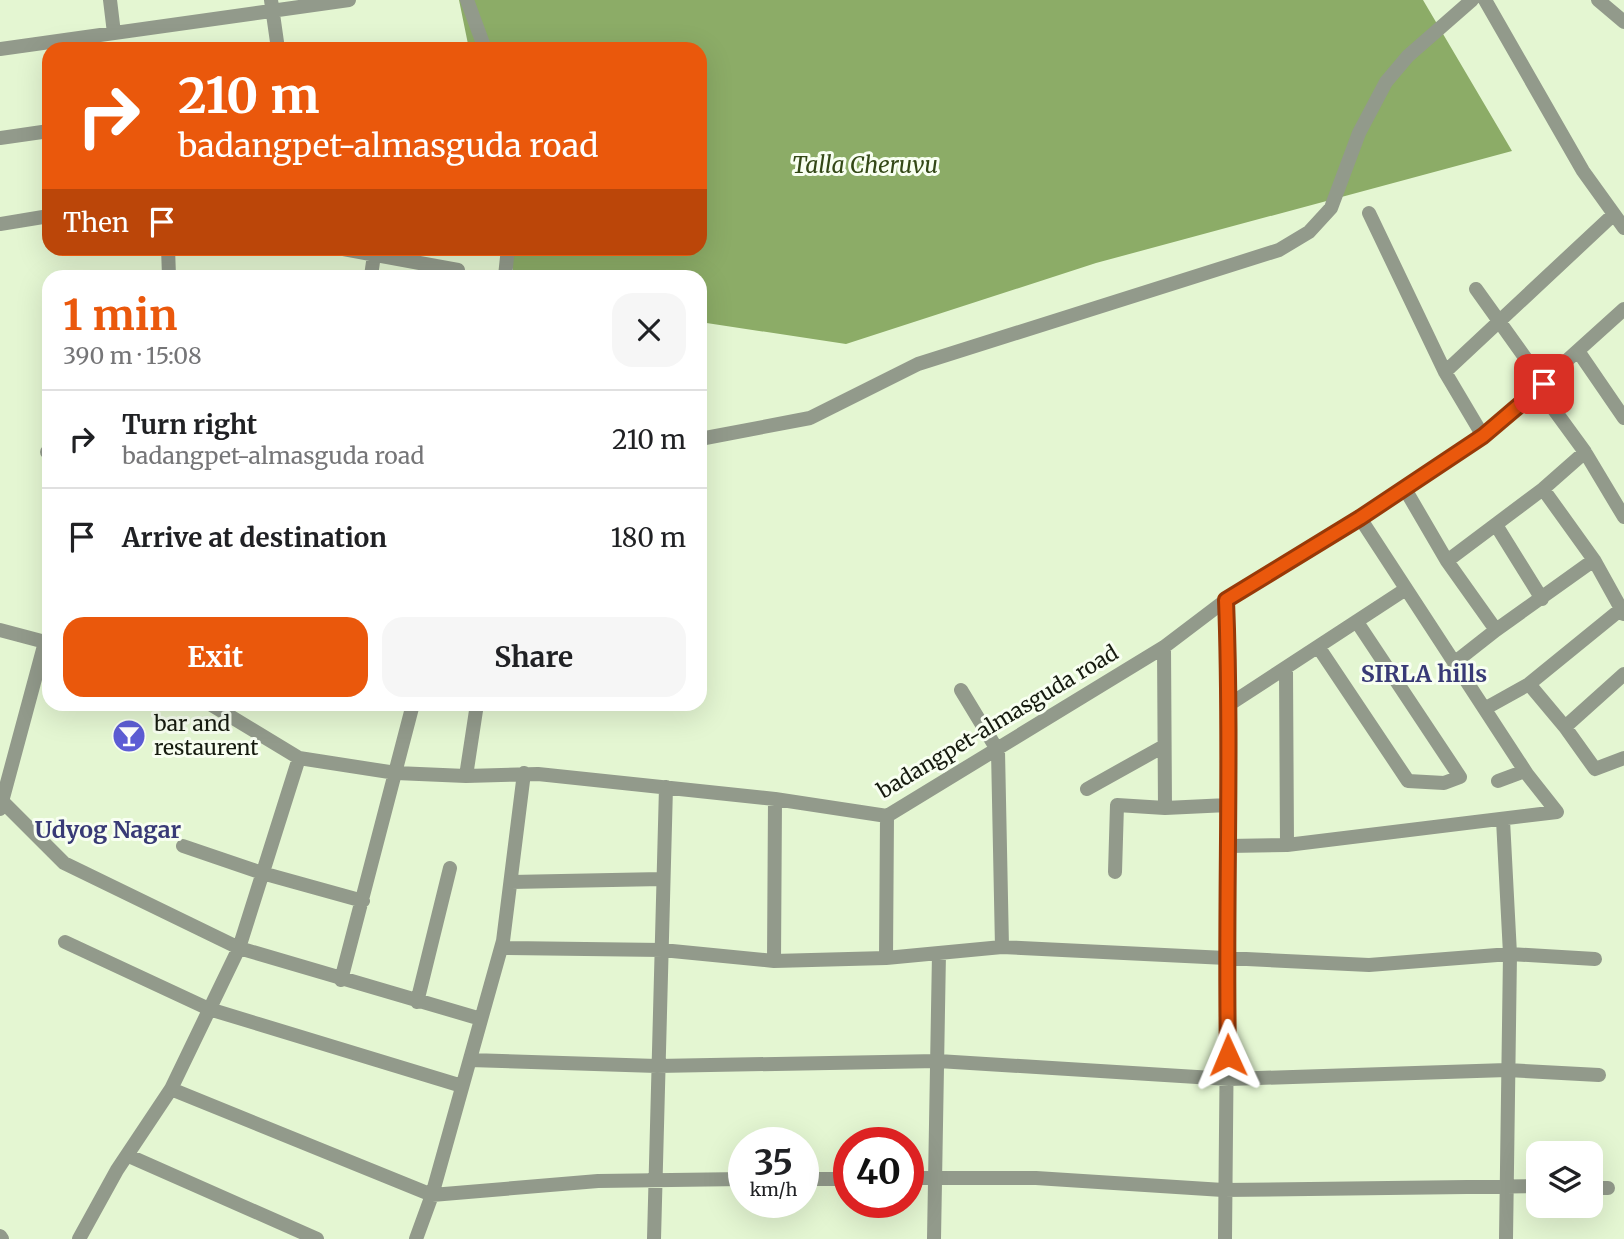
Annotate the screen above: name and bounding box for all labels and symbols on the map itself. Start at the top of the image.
water label: Talla Cheruvu [792,150,938,179]
pin [1514,354,1574,414]
street label: badangpet-almasguda road [872,639,1123,805]
district label: SIRLA hills [1361,659,1487,688]
place label: bar and restaurent [153,710,258,761]
bar icon: bar and restaurent [110,717,148,755]
district label: Udyog Nagar [35,815,182,844]
position arrow [1191,1018,1265,1092]
speed limit sign: 40 [833,1127,924,1218]

